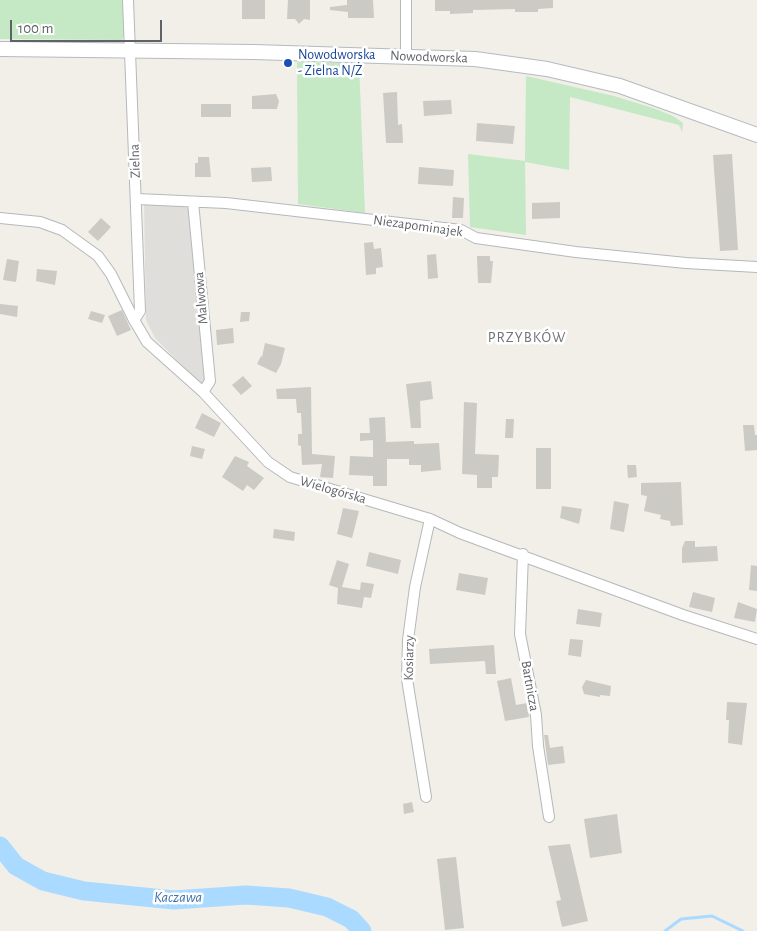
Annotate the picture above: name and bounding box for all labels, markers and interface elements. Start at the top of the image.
scale bar [12,10,165,42]
text: 100 m [18,21,53,36]
place label: Nowodworska - Zielna N/Ż [298,47,376,80]
street label: Nowodworska [390,47,468,67]
marker: Nowodworska - Zielna N/Ż [282,57,294,69]
street label: Zielna [126,144,144,178]
street label: Niezapominajek [372,211,464,241]
street label: Malwowa [190,271,212,325]
district label: PRZYBKÓW [487,328,567,346]
street label: Wielogórska [298,472,368,508]
street label: Kosiarzy [400,635,418,681]
street label: Bartnicza [517,659,543,713]
water label: Kaczawa [154,888,202,906]

